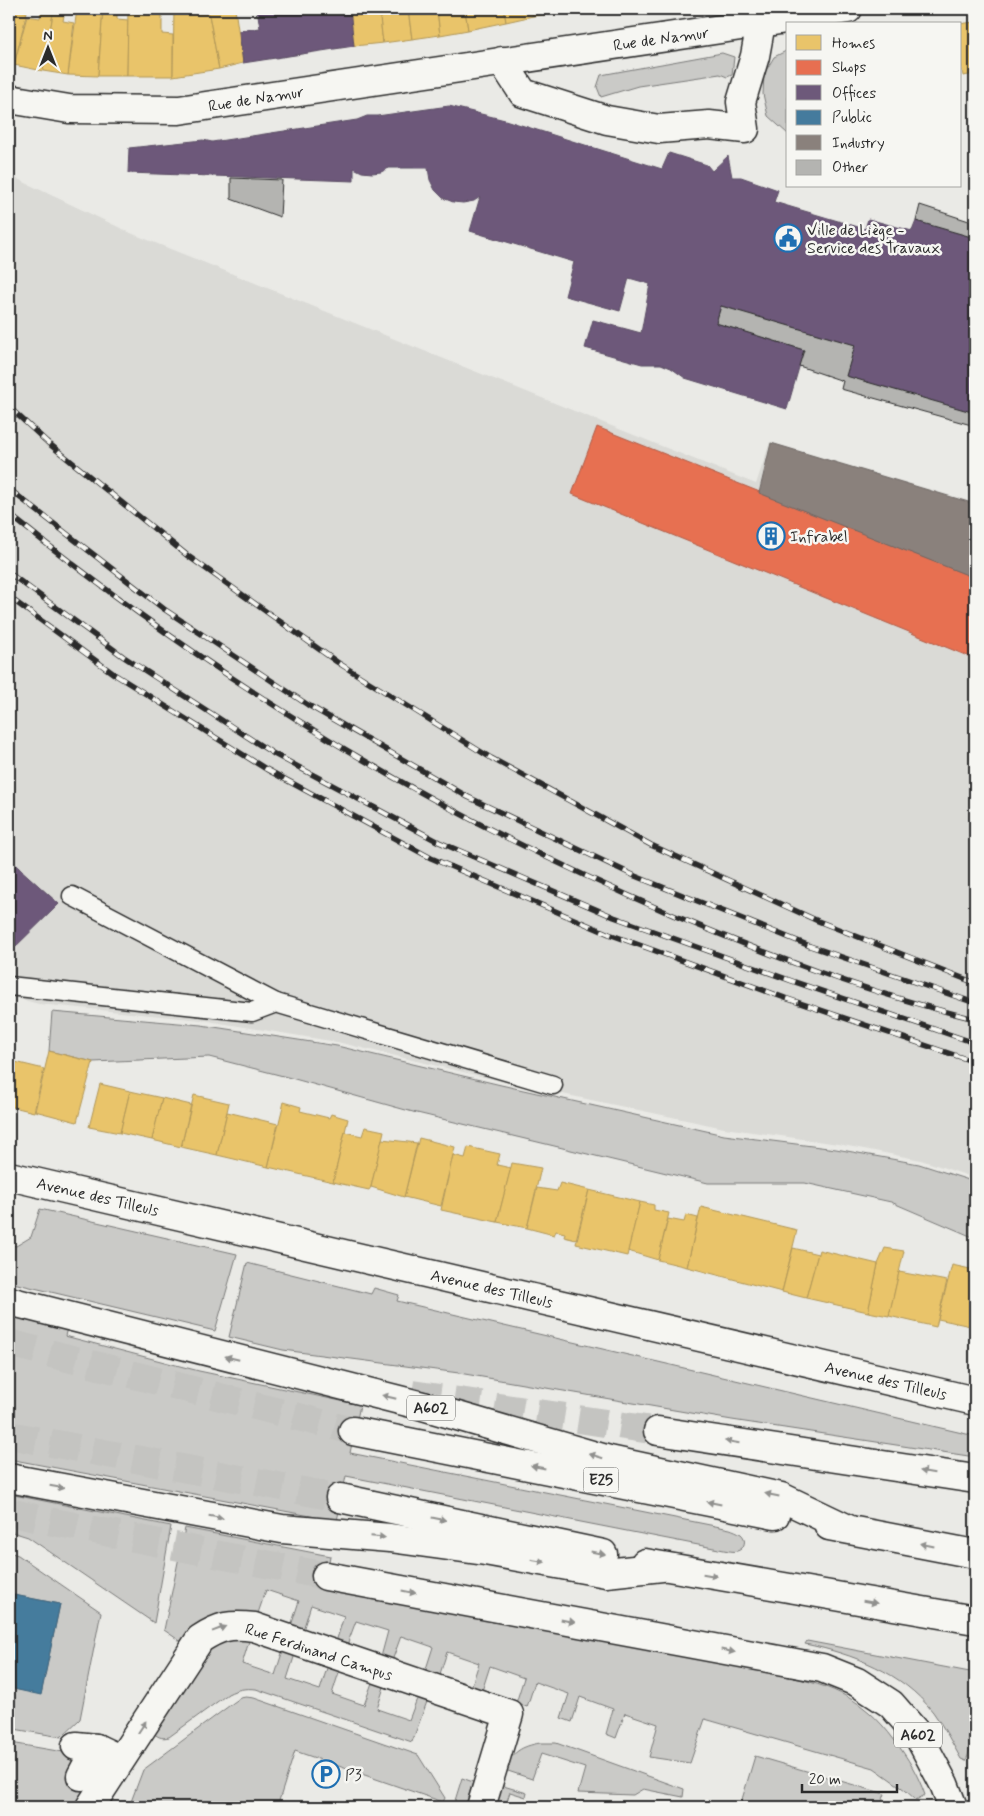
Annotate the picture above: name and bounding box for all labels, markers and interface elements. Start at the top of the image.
north arrow [22,22,72,72]
street label: Rue de Namur [612,22,711,57]
legend [786,22,962,188]
text: N [43,27,53,45]
text: Homes [832,34,875,54]
text: Shops [832,58,867,78]
street label: Rue de Namur [207,82,306,117]
text: Offices [832,84,876,104]
text: Public [832,108,872,128]
text: Industry [832,134,885,154]
text: Other [832,158,868,178]
place label: Ville de Liège - Service des Travaux [807,220,940,259]
public building icon: Ville de Liège - Service des Travaux [773,223,803,253]
building icon: Infrabel [756,521,786,551]
place label: Infrabel [790,527,848,548]
street label: Avenue des Tilleuls [35,1173,161,1222]
street label: Avenue des Tilleuls [429,1265,555,1314]
one-way arrow [224,1354,239,1362]
street label: Avenue des Tilleuls [823,1357,949,1406]
one-way arrow [382,1393,397,1401]
road number: A602 [407,1396,455,1420]
one-way arrow [723,1438,739,1446]
one-way arrow [589,1451,604,1459]
one-way arrow [529,1463,545,1471]
road number: E25 [584,1468,618,1492]
one-way arrow [919,1468,935,1476]
one-way arrow [49,1484,65,1492]
one-way arrow [764,1491,780,1499]
one-way arrow [706,1498,722,1506]
one-way arrow [209,1513,225,1521]
one-way arrow [431,1515,447,1523]
one-way arrow [370,1533,386,1541]
one-way arrow [919,1540,935,1548]
one-way arrow [590,1549,606,1557]
one-way arrow [531,1557,547,1565]
one-way arrow [702,1571,718,1579]
one-way arrow [401,1588,417,1596]
one-way arrow [863,1599,879,1607]
one-way arrow [561,1618,577,1626]
street label: Rue Ferdinand Campus [242,1619,395,1686]
one-way arrow [212,1625,227,1633]
one-way arrow [721,1647,736,1655]
one-way arrow [137,1720,146,1734]
road number: A602 [894,1722,942,1748]
parking icon: P3 [311,1759,341,1789]
scale bar [802,1761,896,1793]
place label: P3 [345,1765,362,1786]
text: 20 m [809,1770,841,1790]

